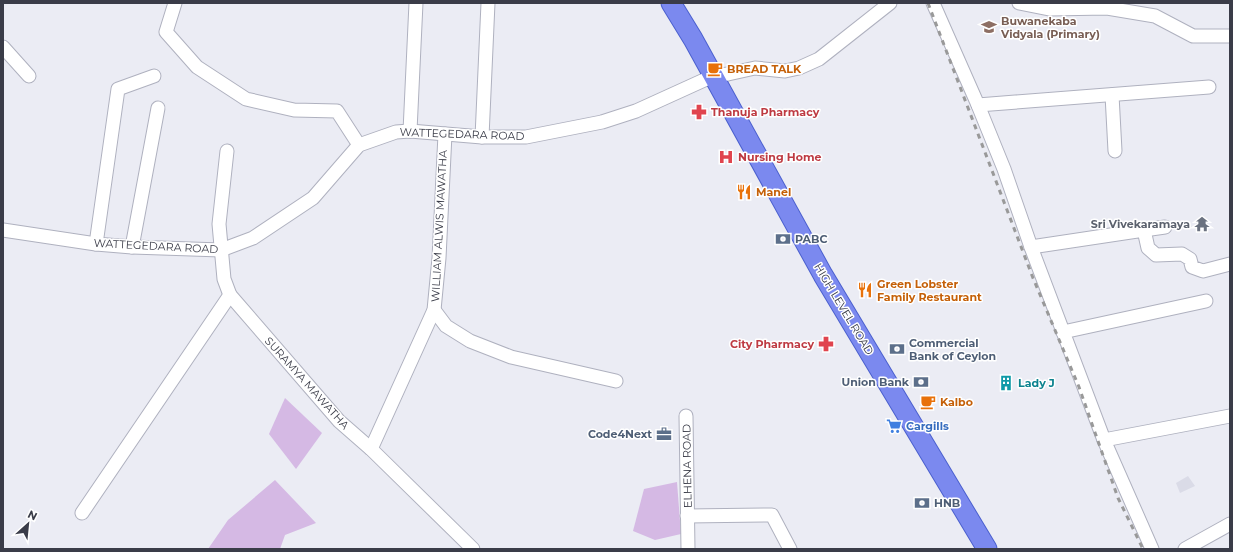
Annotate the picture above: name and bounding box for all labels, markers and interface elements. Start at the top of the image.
place label: Buwanekaba Vidyala (Primary) [1000,14,1100,41]
school or university icon: Buwanekaba Vidyala (Primary) [980,18,998,36]
cafe icon: BREAD TALK [706,60,724,78]
place label: BREAD TALK [727,62,802,76]
pharmacy icon: Thanuja Pharmacy [690,103,708,121]
place label: Thanuja Pharmacy [711,105,820,119]
street label: WATTEGEDARA ROAD [399,125,525,143]
hospital icon: Nursing Home [717,148,735,166]
street label: WILLIAM ALWIS MAWATHA [428,150,450,302]
place label: Nursing Home [738,150,821,164]
restaurant icon: Manel [735,183,753,201]
place label: Manel [756,185,791,199]
temple icon: Sri Vivekaramaya [1193,215,1211,233]
place label: Sri Vivekaramaya [1091,217,1190,231]
bank icon: PABC [774,230,792,248]
place label: PABC [795,232,827,246]
street label: WATTEGEDARA ROAD [93,236,219,256]
street label: HIGH LEVEL ROAD [811,261,877,357]
place label: Green Lobster Family Restaurant [877,277,982,304]
restaurant icon: Green Lobster Family Restaurant [856,281,874,299]
street label: SURAMYA MAWATHA [262,334,352,432]
pharmacy icon: City Pharmacy [817,335,835,353]
place label: Commercial Bank of Ceylon [909,336,996,363]
place label: City Pharmacy [730,337,814,351]
bank icon: Commercial Bank of Ceylon [888,340,906,358]
bank icon: Union Bank [912,373,930,391]
building icon: Lady J [997,374,1015,392]
place label: Union Bank [841,375,910,389]
place label: Lady J [1018,376,1055,390]
cafe icon: Kalbo [919,393,937,411]
place label: Kalbo [940,395,973,409]
supermarket icon: Cargills [885,417,903,435]
place label: Cargills [906,419,949,433]
street label: ELHENA ROAD [679,424,695,508]
office icon: Code4Next [655,425,673,443]
place label: Code4Next [588,427,652,441]
bank icon: HNB [913,494,931,512]
place label: HNB [934,496,960,510]
north arrow [8,504,48,544]
text: N [25,507,40,523]

